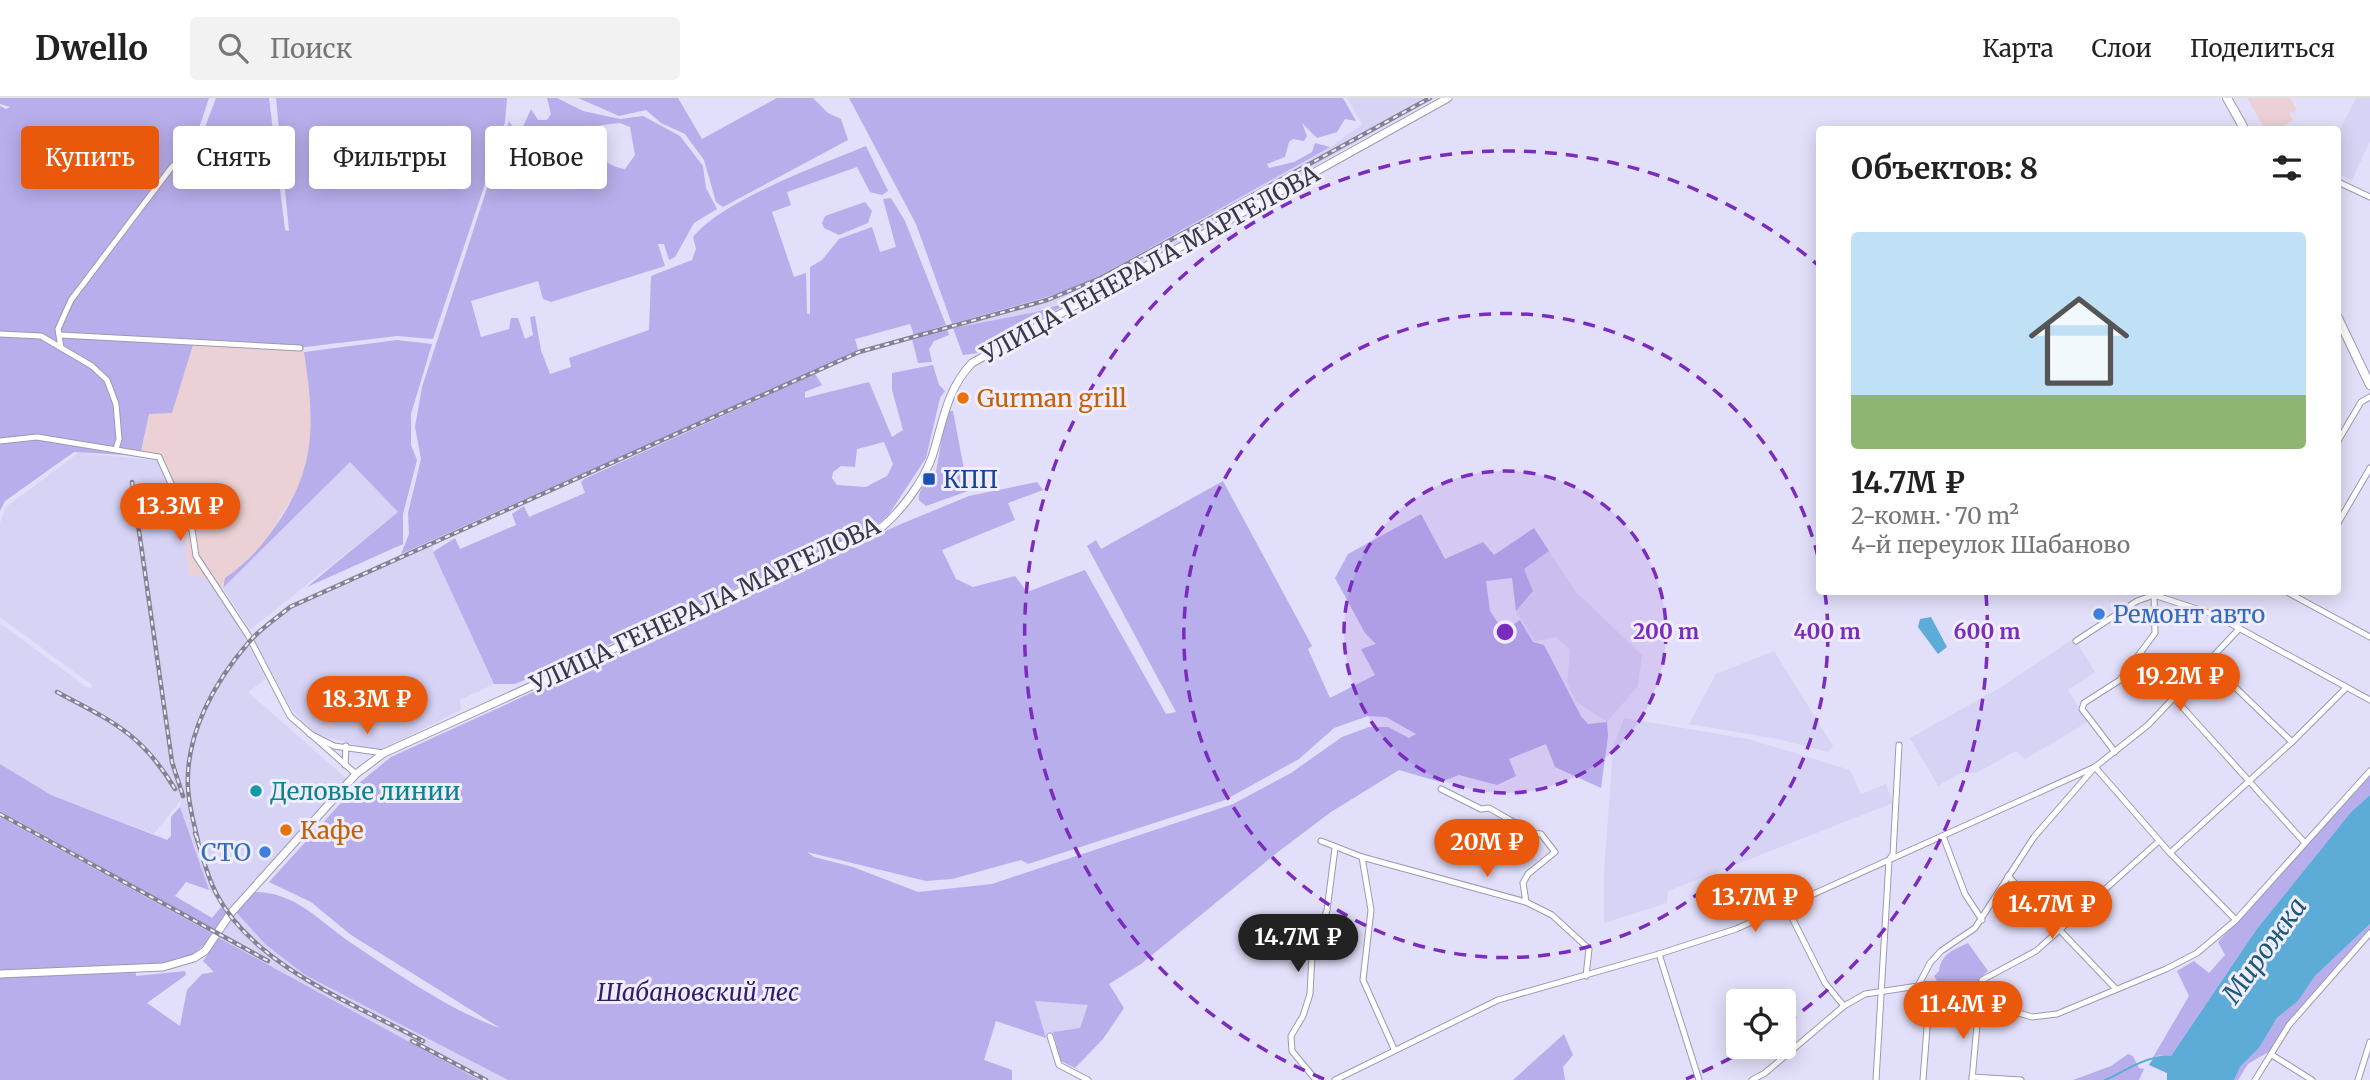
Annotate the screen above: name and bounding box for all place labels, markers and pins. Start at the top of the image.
place label: Gurman grill [977,383,1127,414]
marker: Gurman grill [955,390,971,406]
place label: КПП [943,464,998,495]
marker: КПП [921,471,937,487]
pin: 13.3M ₽ [115,484,245,543]
place label: Ремонт авто [2113,599,2265,630]
marker: Ремонт авто [2091,606,2107,622]
centre of rings [1493,620,1517,644]
pin: 19.2M ₽ [2115,654,2245,713]
pin: 18.3M ₽ [302,676,432,736]
place label: Деловые линии [270,776,460,807]
marker: Деловые линии [248,783,264,799]
place label: Кафе [300,815,364,846]
pin: 20M ₽ [1438,820,1536,879]
marker: Кафе [278,822,294,838]
place label: СТО [201,837,251,868]
marker: СТО [257,844,273,860]
pin: 13.7M ₽ [1690,874,1820,934]
pin: 14.7M ₽ [1987,882,2117,941]
pin: 14.7M ₽ [1233,914,1363,974]
pin: 11.4M ₽ [1898,982,2028,1041]

